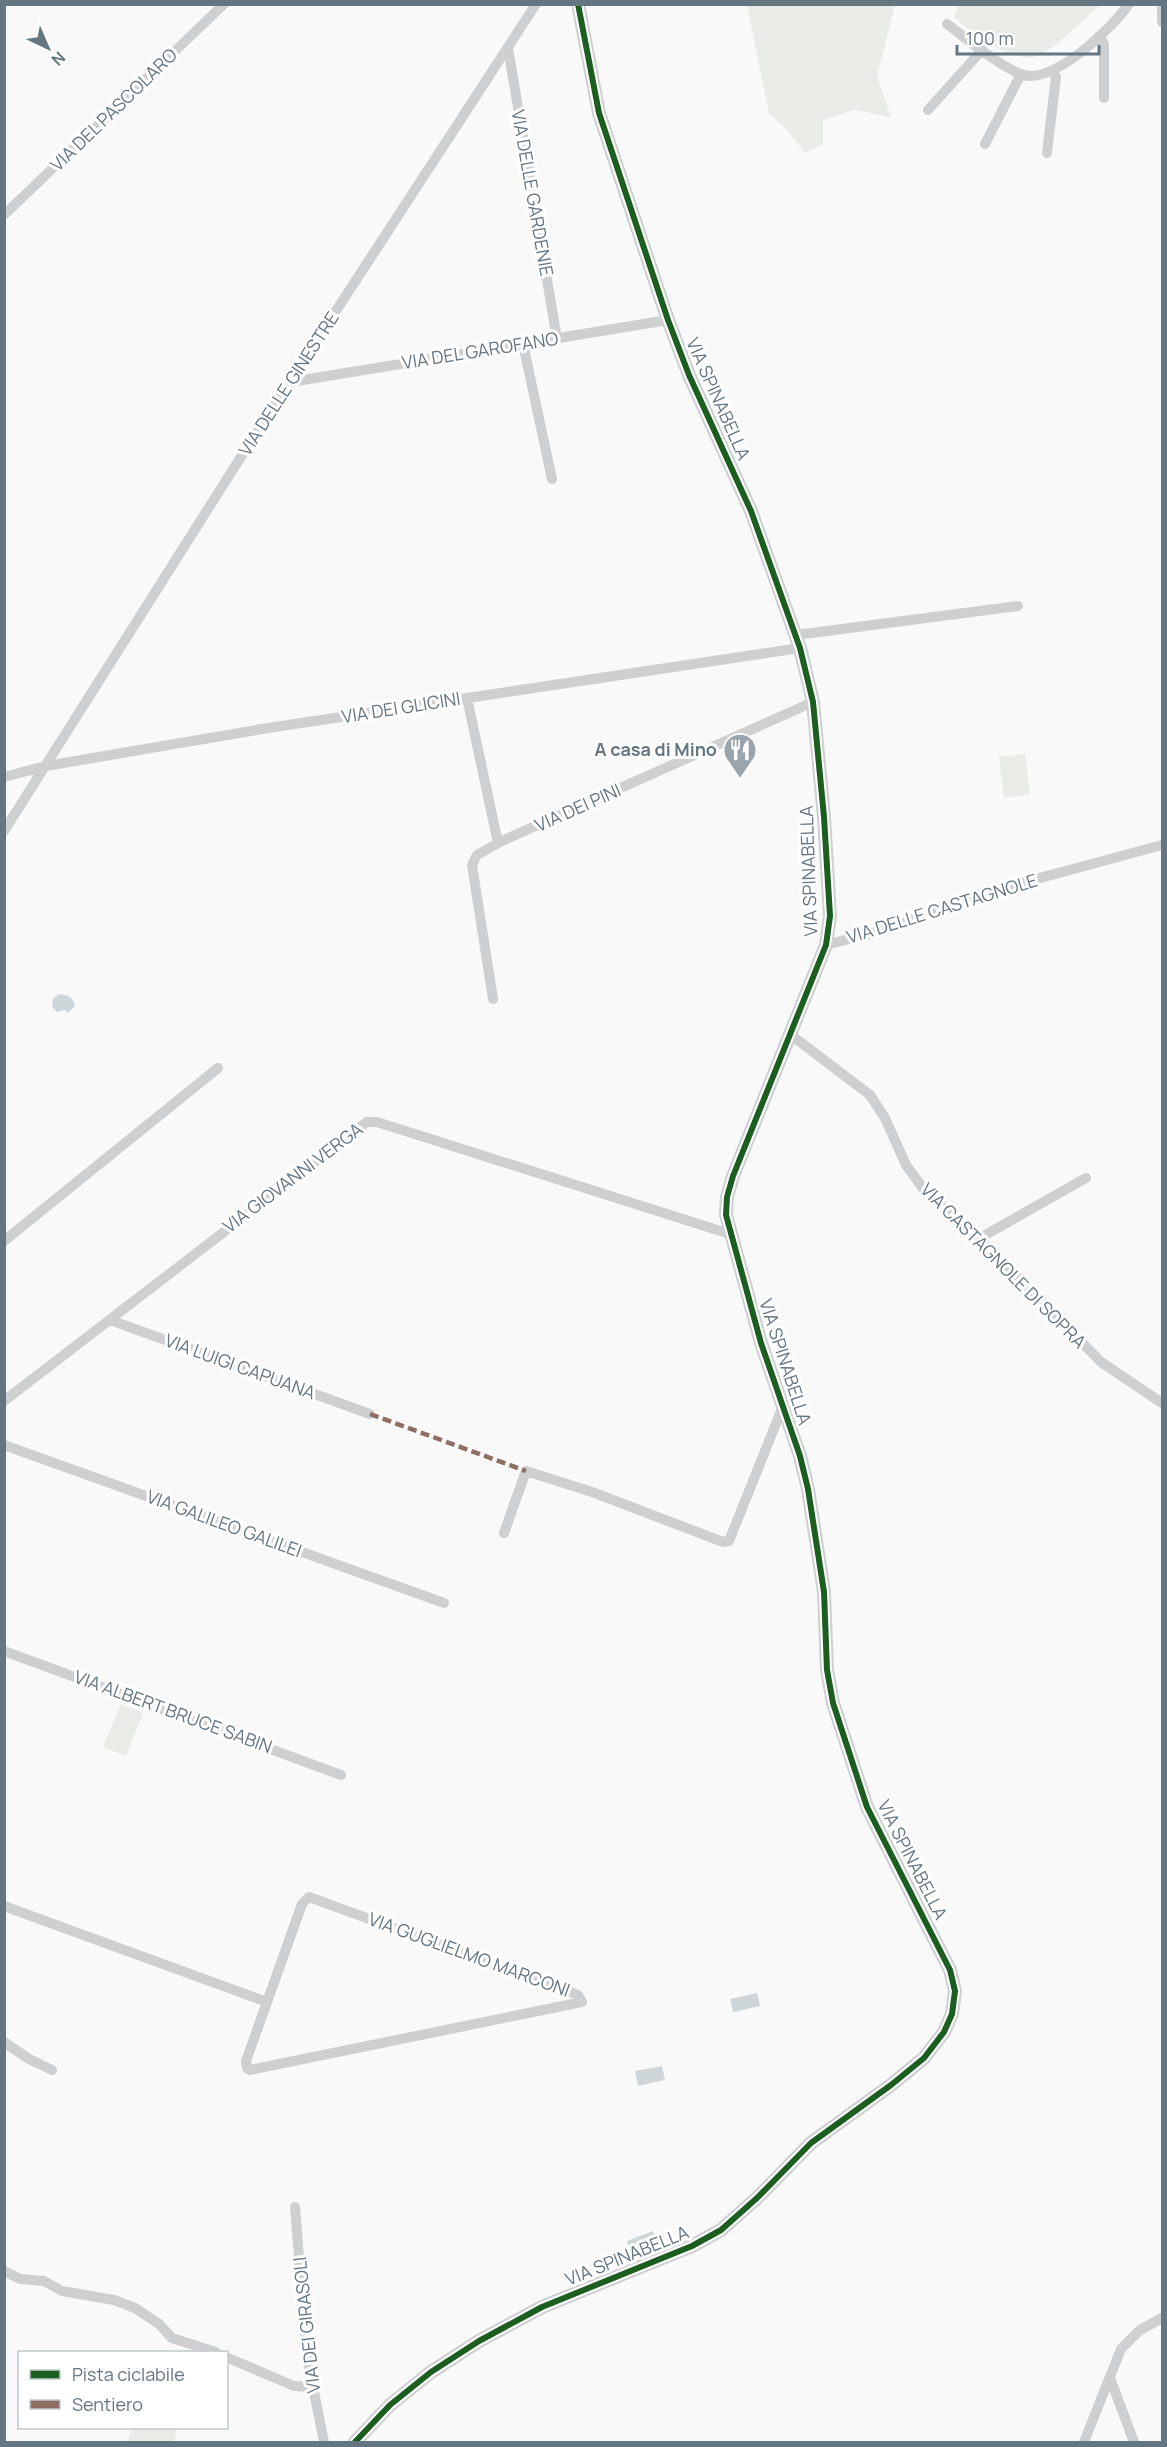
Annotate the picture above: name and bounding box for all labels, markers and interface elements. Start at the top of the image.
north arrow [18,18,78,78]
scale bar [957,18,1100,56]
text: 100 m [966,26,1014,50]
street label: VIA DEL PASCOLARO [45,43,182,176]
text: N [47,47,70,71]
street label: VIA DELLE GARDENIE [507,108,559,278]
street label: VIA DELLE GINESTRE [233,307,344,460]
street label: VIA DEL GAROFANO [400,326,560,374]
street label: VIA SPINABELLA [681,334,757,464]
street label: VIA DEI GLICINI [340,686,462,728]
restaurant icon: A casa di Mino [722,732,758,779]
place label: A casa di Mino [595,737,717,761]
street label: VIA DEI PINI [531,777,624,837]
street label: VIA SPINABELLA [794,805,822,937]
street label: VIA DELLE CASTAGNOLE [843,868,1040,948]
street label: VIA GIOVANNI VERGA [218,1116,368,1238]
street label: VIA CASTAGNOLE DI SOPRA [916,1177,1092,1354]
street label: VIA SPINABELLA [754,1296,818,1428]
street label: VIA LUIGI CAPUANA [162,1328,320,1405]
street label: VIA GALILEO GALILEI [143,1484,305,1562]
street label: VIA ALBERT BRUCE SABIN [71,1664,276,1758]
street label: VIA SPINABELLA [872,1796,954,1924]
street label: VIA GUGLIELMO MARCONI [365,1906,573,2002]
street label: VIA SPINABELLA [561,2219,692,2291]
street label: VIA DEI GIRASOLI [287,2256,325,2394]
legend [18,2351,228,2429]
text: Pista ciclabile [72,2362,185,2386]
text: Sentiero [72,2392,143,2416]

